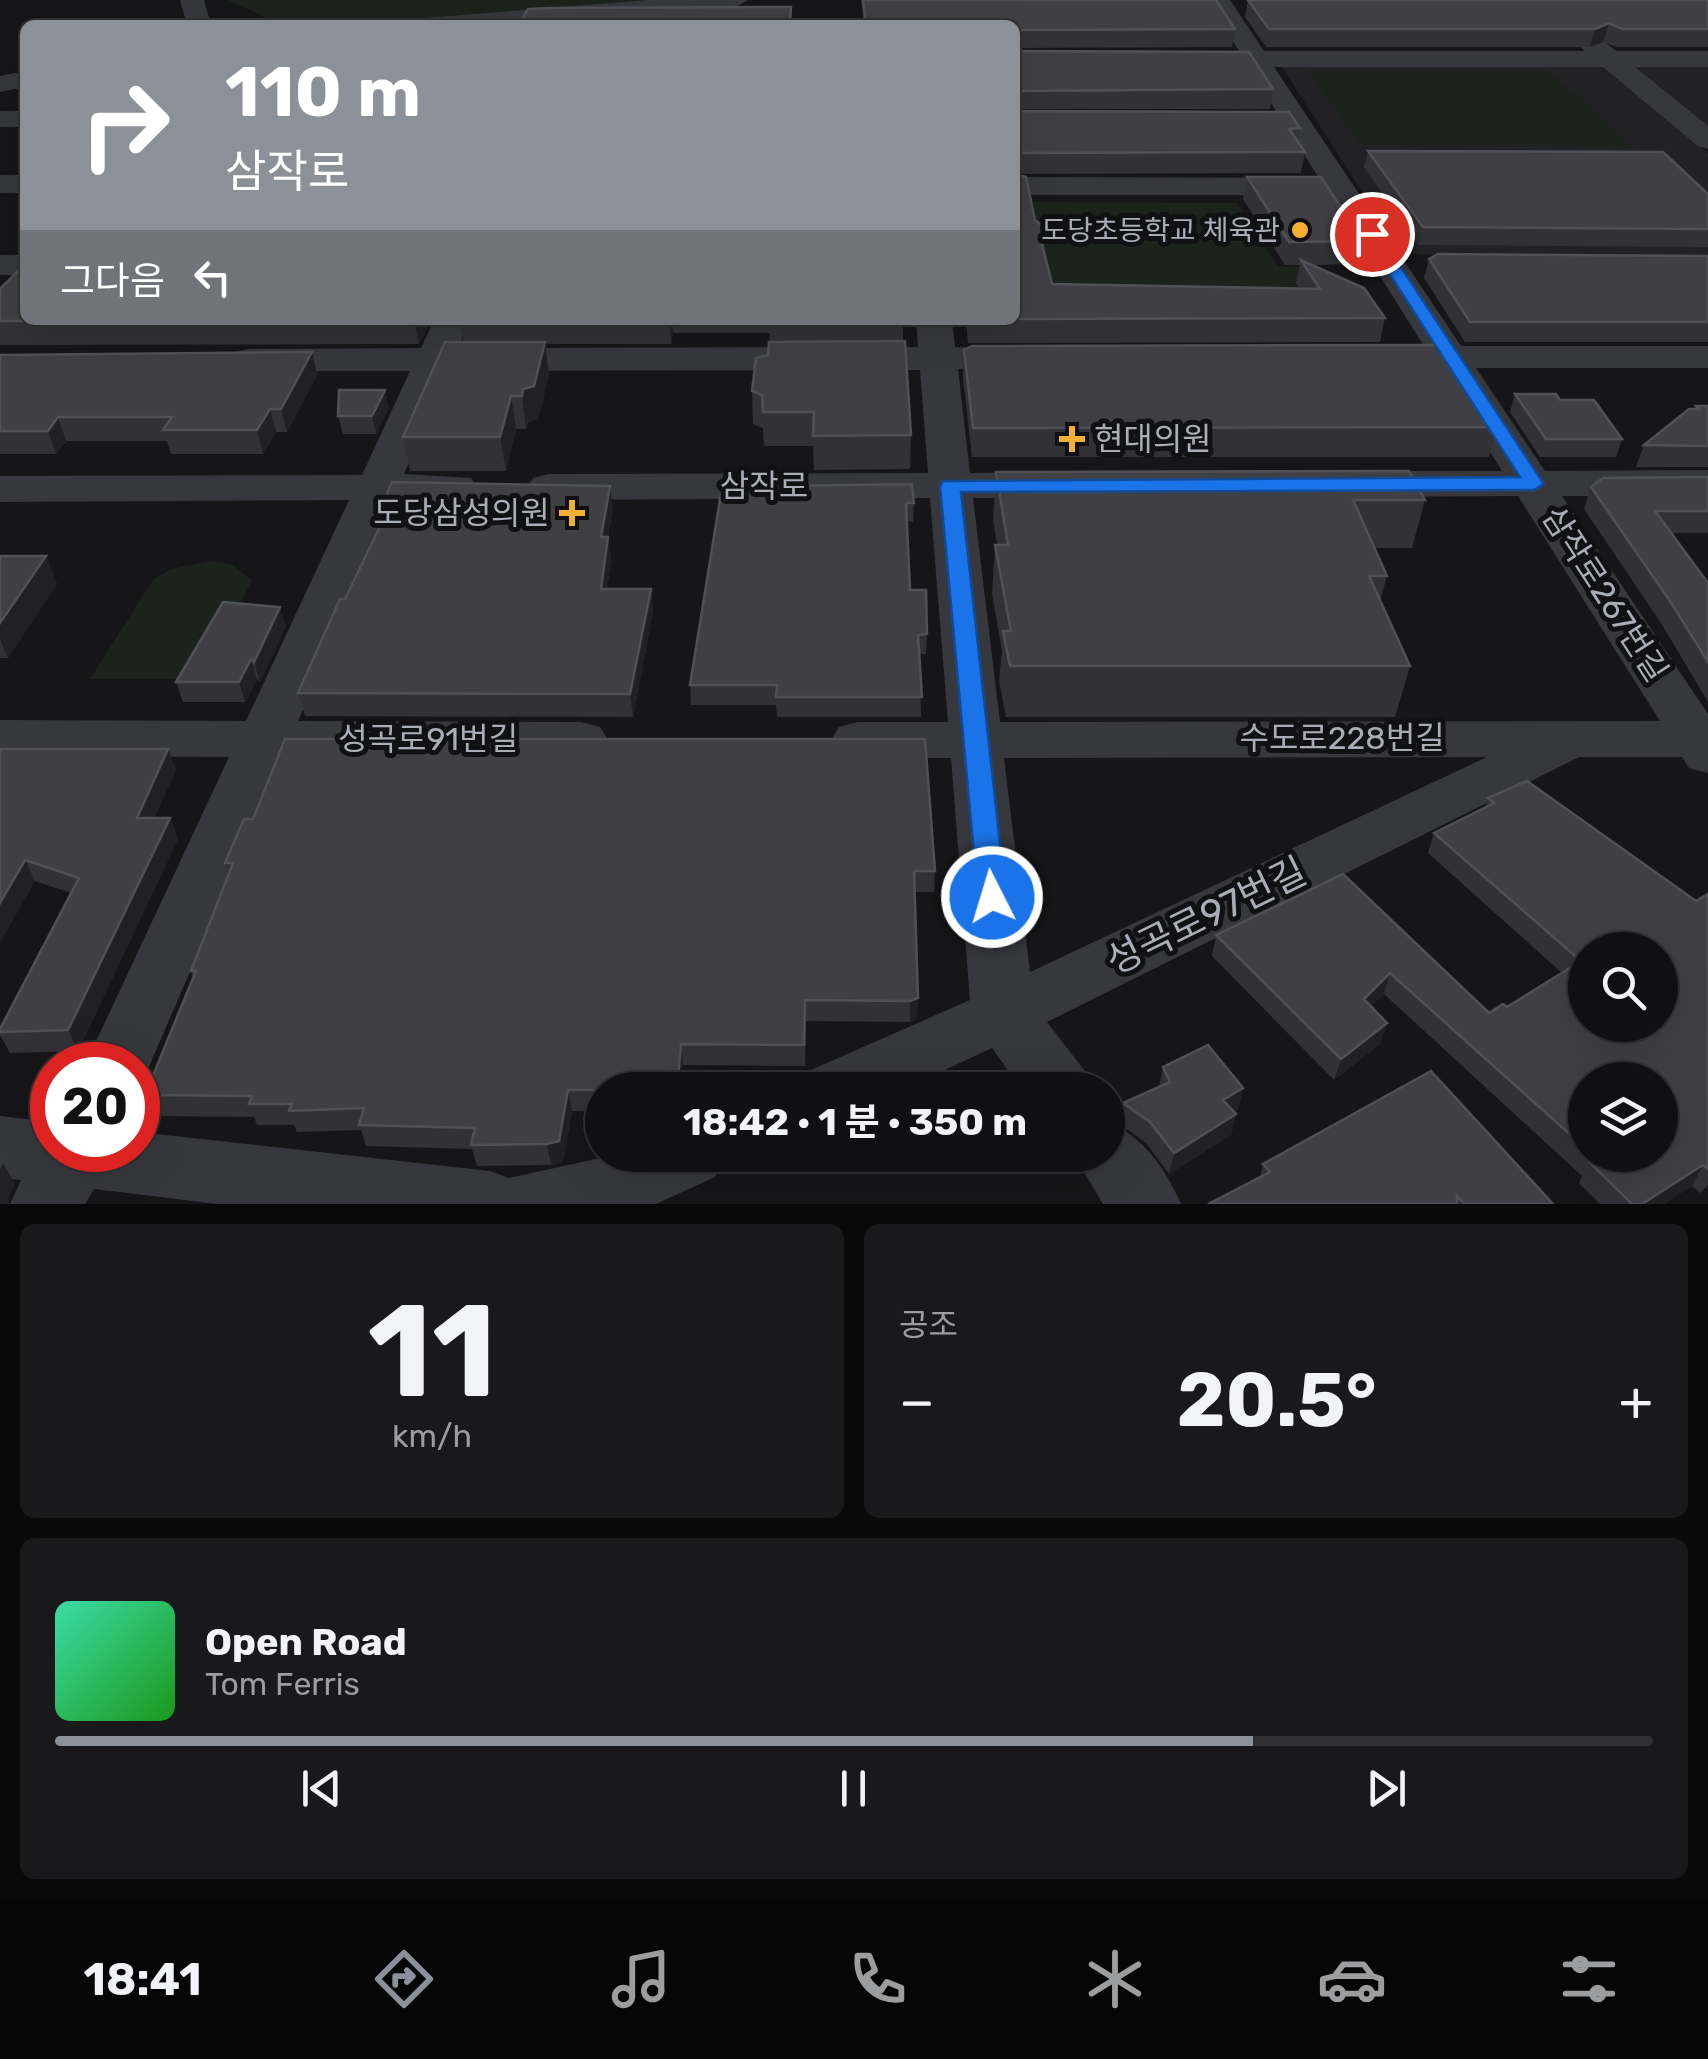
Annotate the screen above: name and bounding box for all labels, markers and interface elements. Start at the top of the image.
text: 110 m [225,51,421,134]
icon: right [60,60,190,190]
text: 삼작로 [225,145,349,198]
pin [1330,192,1415,277]
icon: arrive [1345,207,1400,262]
place label: 도당초등학교 체육관 [1041,214,1280,247]
marker: 도당초등학교 체육관 [1289,219,1311,241]
icon: left [185,250,240,305]
text: 그다음 [60,258,165,304]
place label: 현대의원 [1094,420,1212,458]
marker: 현대의원 [1059,426,1085,452]
street label: 삼작로 [720,467,808,505]
place label: 도당삼성의원 [373,494,550,532]
street label: 삼작로267번길 [1534,499,1676,689]
marker: 도당삼성의원 [559,500,585,526]
street label: 수도로228번길 [1239,719,1445,757]
street label: 성곡로91번길 [338,720,518,758]
position arrow [940,845,1044,949]
street label: 성곡로97번길 [1098,848,1314,984]
map controls [1568,932,1678,1172]
button: search [1568,932,1678,1042]
speed limit sign: 20 [30,1042,160,1172]
button: layers [1568,1062,1678,1172]
text: 18:42 · 1 분 · 350 m [683,1099,1027,1145]
text: 11 [367,1274,497,1429]
text: 공조 [899,1306,958,1344]
text: 20.5° [1177,1356,1377,1445]
text: − [899,1369,935,1434]
text: + [1619,1369,1653,1434]
text: km/h [392,1417,472,1455]
text: Open Road [205,1619,407,1665]
text: Tom Ferris [205,1665,360,1703]
icon: previous [294,1761,349,1816]
icon: pause [826,1761,881,1816]
icon: next [1359,1761,1414,1816]
icon: directions [369,1944,439,2014]
icon: music [606,1944,676,2014]
icon: phone [843,1944,913,2014]
icon: climate [1080,1944,1150,2014]
icon: car [1317,1944,1387,2014]
icon: filters [1554,1944,1624,2014]
text: 18:41 [84,1953,202,2006]

